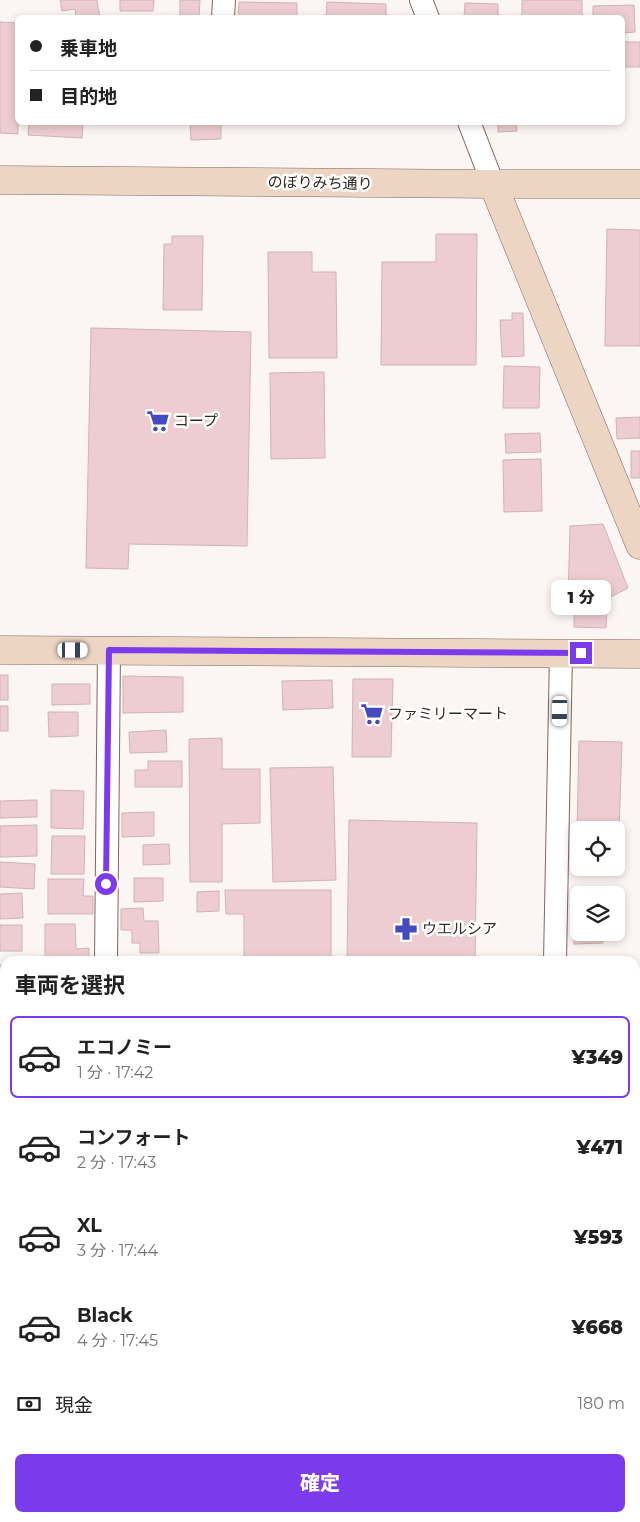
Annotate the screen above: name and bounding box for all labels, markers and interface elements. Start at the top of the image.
text: 乗車地 [60,37,117,60]
text: 目的地 [60,85,117,108]
street label: のぼりみち通り [267,172,373,193]
supermarket icon: コープ [145,408,171,434]
place label: コープ [174,411,218,430]
callout: 1 分 [551,580,611,616]
text: 1 分 [567,588,595,607]
route end [570,642,592,664]
car [58,643,88,658]
car [552,696,567,726]
supermarket icon: ファミリーマート [359,701,385,727]
place label: ファミリーマート [388,704,508,723]
map controls [570,821,625,941]
button: locate [570,821,625,876]
route start [95,873,117,895]
button: layers [570,886,625,941]
pharmacy icon: ウエルシア [393,916,419,942]
place label: ウエルシア [422,919,497,938]
text: 車両を選択 [15,972,125,999]
icon: car [17,1035,62,1080]
text: エコノミー [77,1036,172,1059]
text: ¥349 [571,1046,623,1069]
text: 1 分 · 17:42 [77,1063,153,1082]
icon: car [17,1125,62,1170]
text: コンフォート [77,1126,190,1149]
text: ¥471 [576,1136,623,1159]
text: 2 分 · 17:43 [77,1153,156,1172]
text: XL [77,1214,102,1237]
icon: car [17,1215,62,1260]
text: ¥593 [574,1226,623,1249]
text: 3 分 · 17:44 [77,1241,158,1260]
text: Black [77,1304,133,1327]
icon: car [17,1305,62,1350]
text: ¥668 [572,1316,623,1339]
text: 4 分 · 17:45 [77,1331,158,1350]
icon: cash [15,1390,43,1418]
text: 現金 [55,1394,93,1417]
text: 180 m [577,1394,625,1413]
button: 確定 [15,1454,625,1512]

